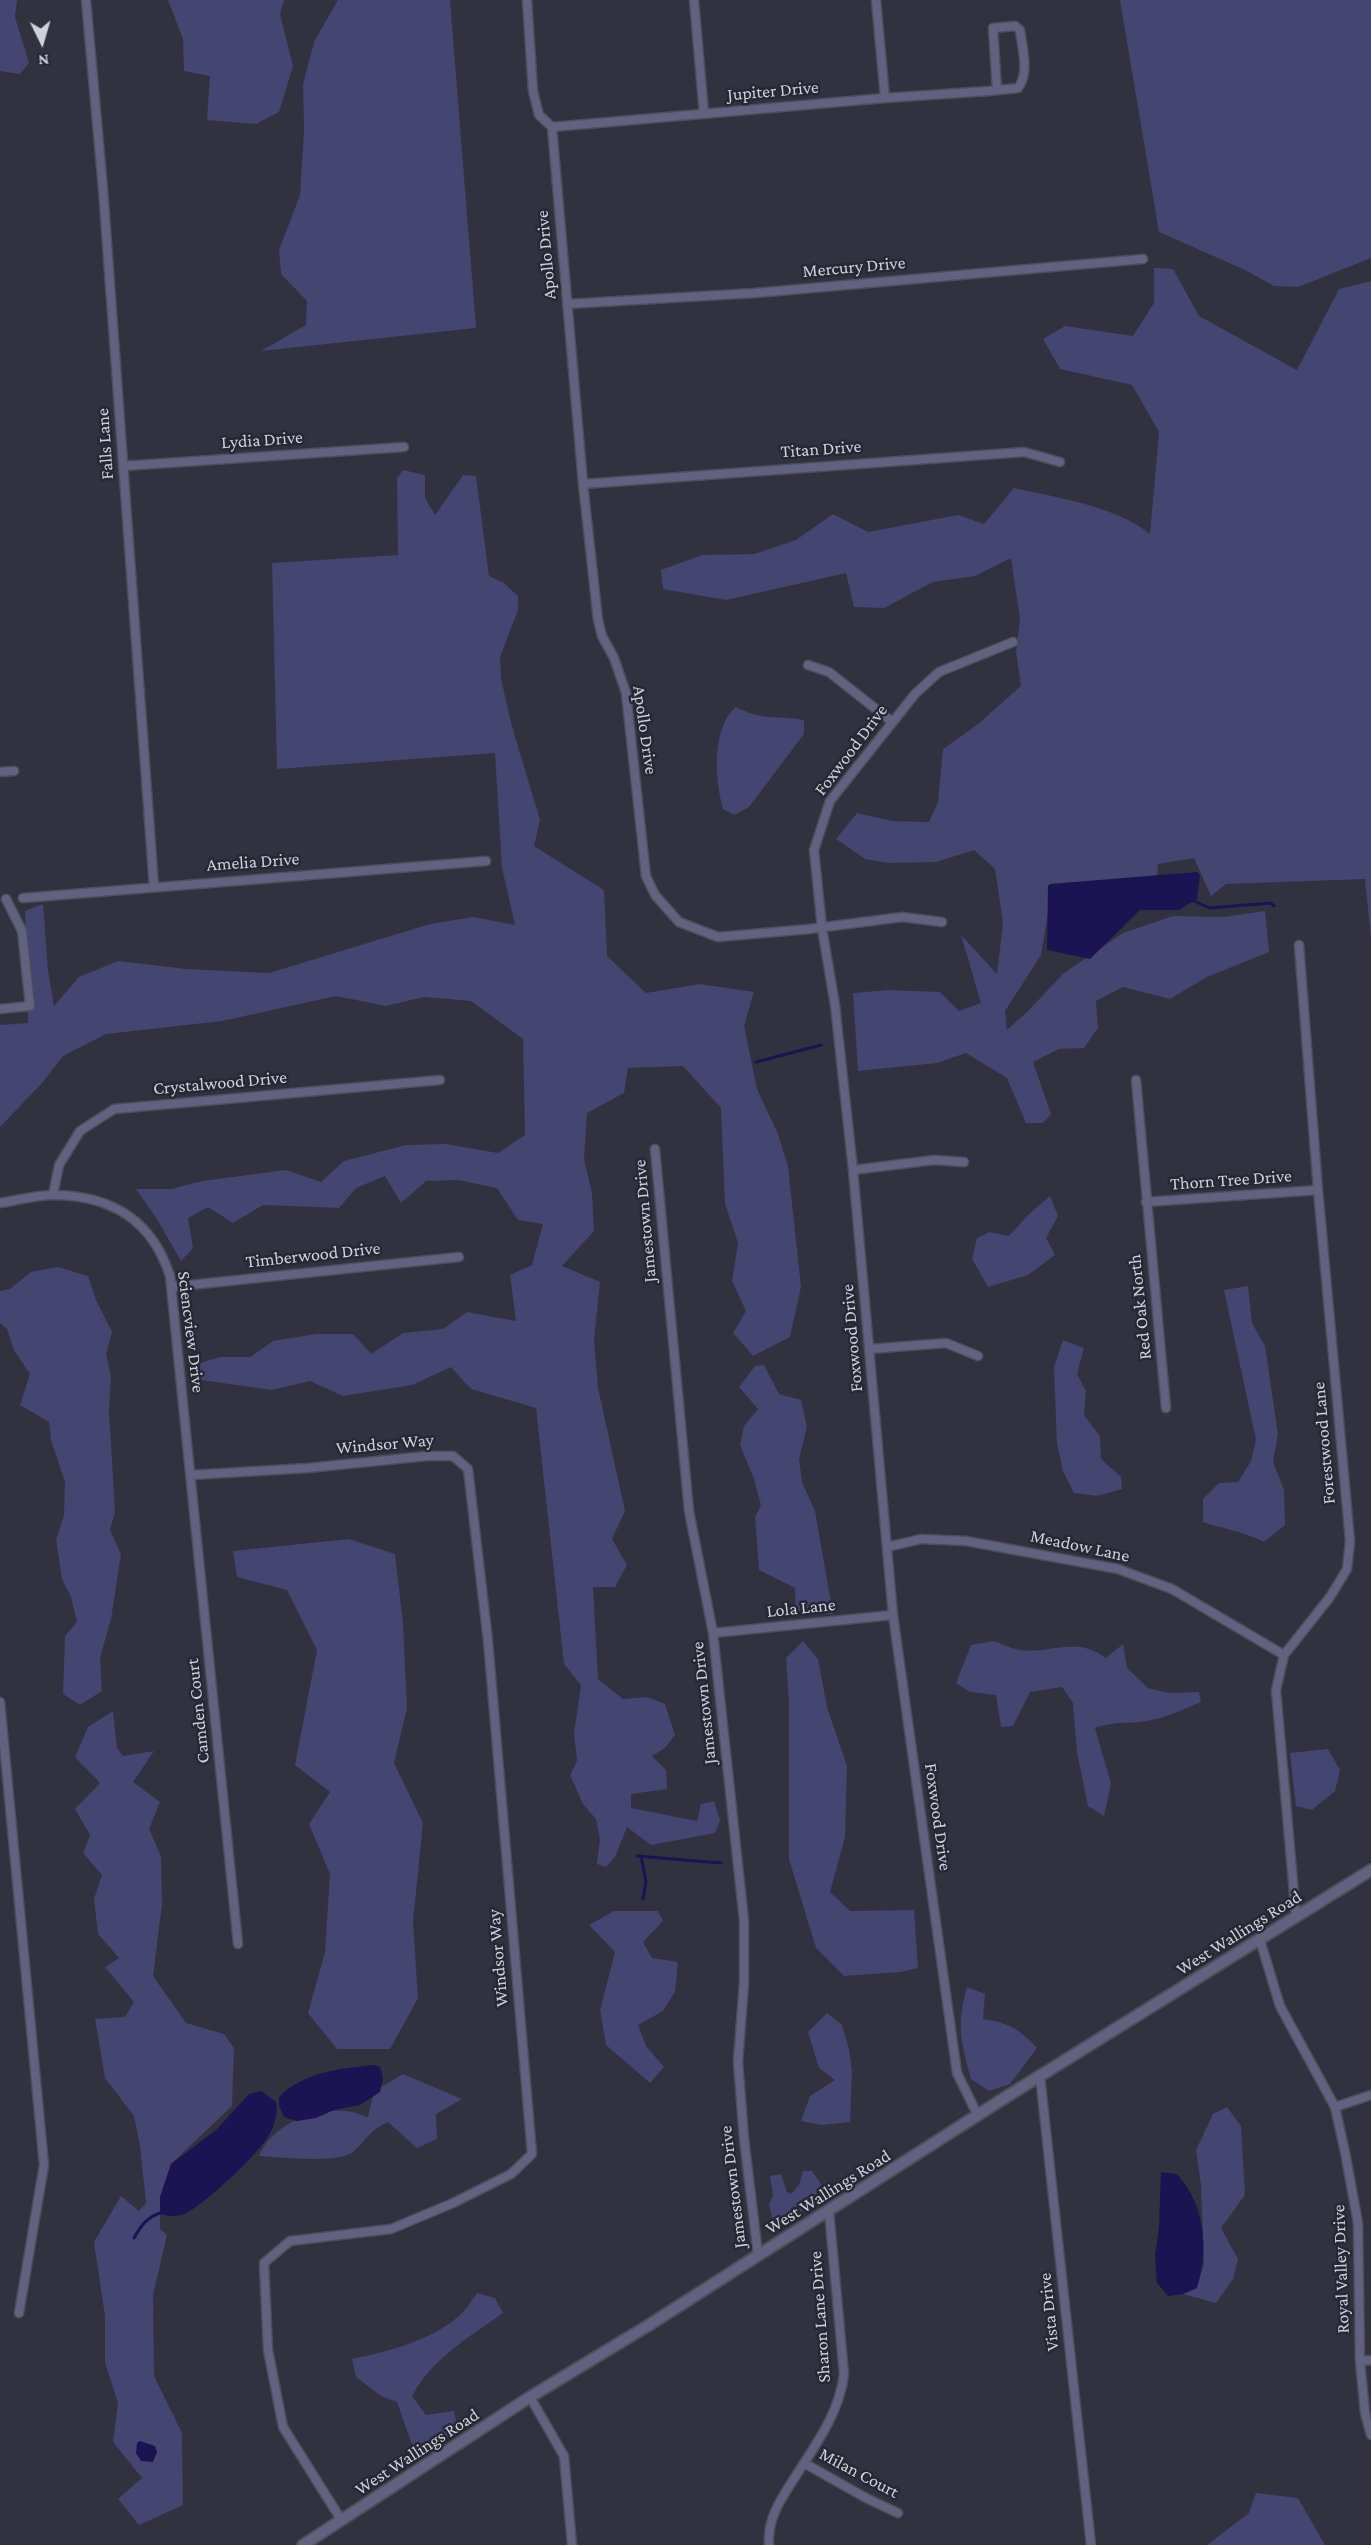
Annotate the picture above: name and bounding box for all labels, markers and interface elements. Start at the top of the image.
north arrow [12,12,72,72]
text: N [37,51,50,69]
street label: Jupiter Drive [726,76,820,106]
street label: Apollo Drive [531,209,561,301]
street label: Mercury Drive [802,252,906,282]
street label: Falls Lane [92,408,118,480]
street label: Lydia Drive [220,426,304,454]
street label: Titan Drive [780,435,862,463]
street label: Apollo Drive [628,684,662,776]
street label: Foxwood Drive [810,700,892,800]
street label: Amelia Drive [206,848,300,876]
street label: Crystalwood Drive [152,1066,288,1100]
street label: Jamestown Drive [629,1159,661,1283]
street label: Thorn Tree Drive [1169,1165,1293,1195]
street label: Timberwood Drive [244,1237,382,1273]
street label: Red Oak North [1124,1253,1156,1361]
street label: Sciencview Drive [173,1270,209,1394]
street label: Foxwood Drive [837,1283,867,1393]
street label: Forestwood Lane [1308,1381,1340,1505]
street label: Windsor Way [335,1429,435,1459]
street label: Meadow Lane [1028,1525,1132,1567]
street label: Lola Lane [765,1594,837,1622]
street label: Jamestown Drive [687,1641,721,1765]
street label: Camden Court [182,1658,214,1764]
street label: Foxwood Drive [920,1762,956,1872]
street label: West Wallings Road [1172,1886,1306,1980]
street label: Windsor Way [483,1908,513,2008]
street label: Jamestown Drive [715,2124,751,2250]
street label: West Wallings Road [761,2145,895,2239]
street label: Royal Valley Drive [1328,2204,1354,2334]
street label: Sharon Lane Drive [805,2250,835,2384]
street label: Vista Drive [1034,2272,1064,2352]
street label: West Wallings Road [351,2404,483,2500]
street label: Milan Court [815,2443,903,2503]

